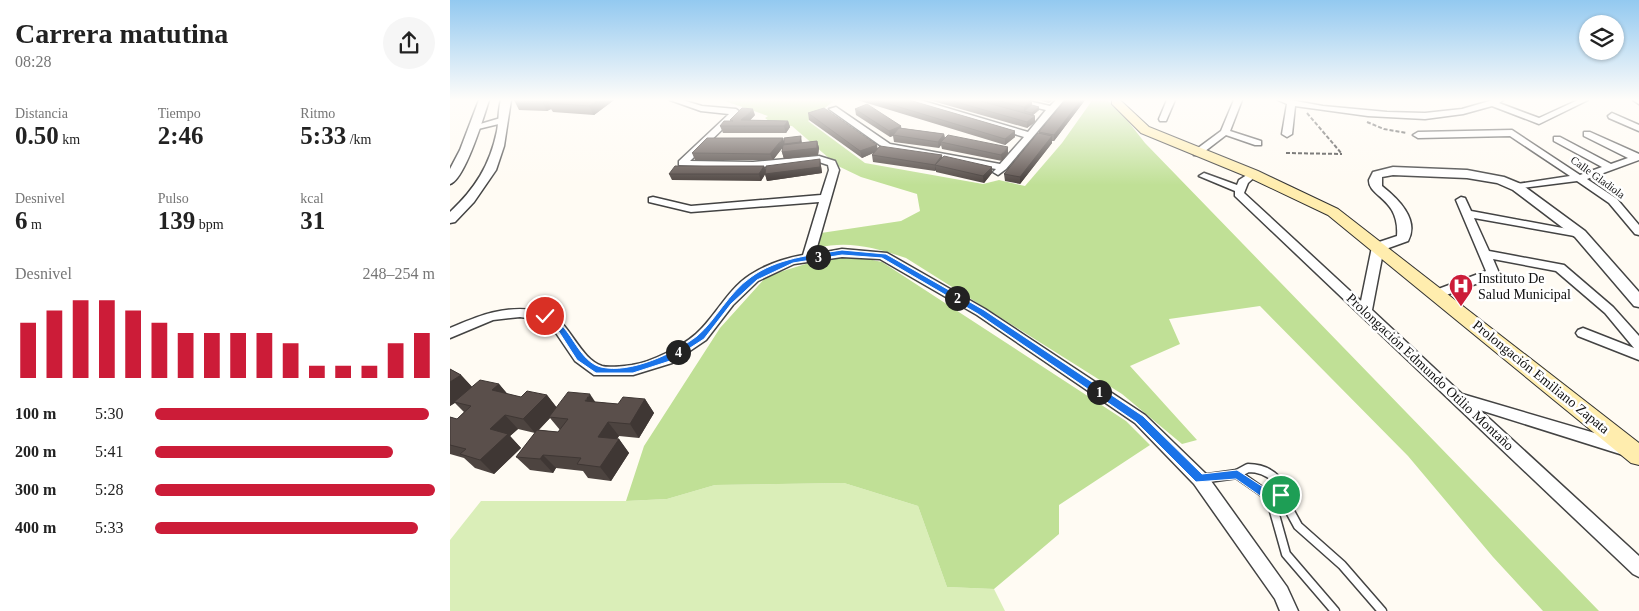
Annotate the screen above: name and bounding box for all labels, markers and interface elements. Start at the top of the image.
map controls [1579,15,1624,60]
button: layers [1579,15,1624,60]
button: share [383,17,435,69]
text: Carrera matutina [15,18,228,49]
text: 08:28 [15,53,51,70]
text: Distancia [15,106,68,121]
text: Tiempo [158,106,201,121]
text: Ritmo [300,106,335,121]
text: 0.50 [15,122,59,149]
text: 2:46 [158,122,203,149]
text: 5:33 [300,122,346,149]
text: km [59,132,80,147]
text: /km [346,132,371,147]
street label: Calle Gladiola [1569,153,1627,201]
text: Desnivel [15,191,65,206]
text: Pulso [158,191,189,206]
text: kcal [300,191,324,206]
text: 6 [15,207,28,234]
text: 139 [158,207,195,234]
text: 31 [300,207,325,234]
text: m [28,217,42,232]
text: bpm [195,217,224,232]
pin: 3 [806,244,830,270]
text: 3 [815,250,822,265]
text: Desnivel [15,265,72,282]
text: 248–254 m [363,265,435,282]
place label: Instituto De Salud Municipal [1478,271,1571,302]
hospital icon: Instituto De Salud Municipal [1448,273,1474,307]
pin: 2 [944,286,970,310]
text: 2 [954,291,961,306]
street label: Prolongación Edmundo Otilio Montaño [1343,291,1517,453]
pin [524,295,566,337]
icon: check [531,302,559,330]
street label: Prolongación Emiliano Zapata [1470,317,1613,437]
pin: 4 [666,340,690,364]
text: 4 [675,345,682,360]
pin: 1 [1086,380,1112,404]
text: 1 [1096,385,1103,400]
text: 100 m [15,405,56,422]
text: 5:30 [95,405,123,422]
text: 200 m [15,443,56,460]
text: 5:41 [95,443,123,460]
pin [1260,474,1302,516]
text: 300 m [15,481,56,498]
text: 5:28 [95,481,123,498]
icon: arrive [1267,481,1295,509]
text: 400 m [15,519,56,536]
text: 5:33 [95,519,123,536]

